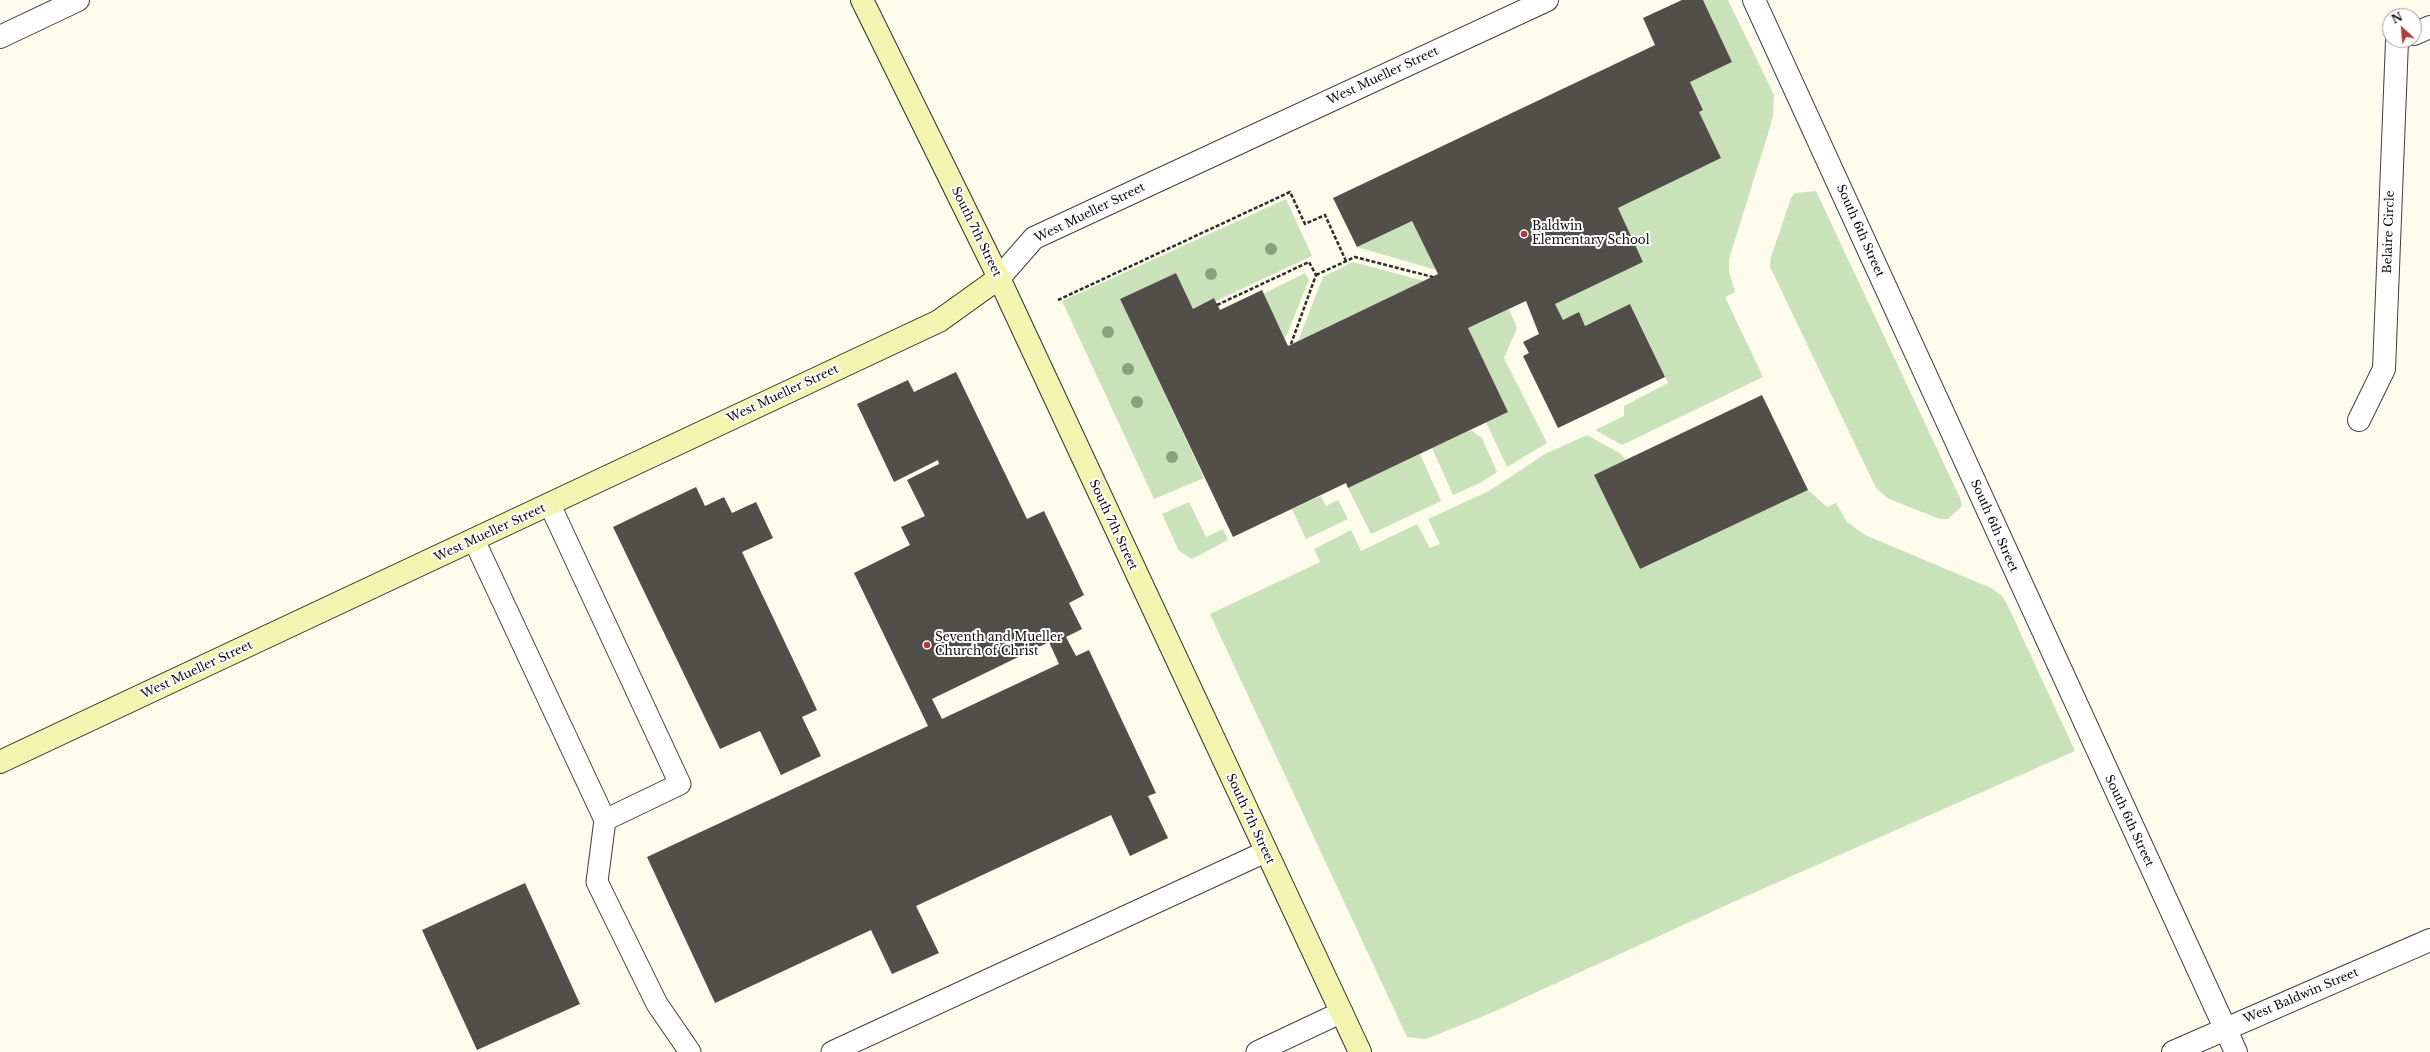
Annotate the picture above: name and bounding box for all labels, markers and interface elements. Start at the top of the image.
north arrow [2382,8,2422,48]
text: N [2389,10,2405,27]
street label: West Mueller Street [1325,44,1441,108]
street label: West Mueller Street [1032,180,1148,246]
street label: South 6th Street [1833,182,1887,280]
street label: South 7th Street [948,185,1004,279]
street label: Belaire Circle [2380,190,2398,274]
place label: Baldwin Elementary School [1532,220,1650,248]
marker: Baldwin Elementary School [1519,229,1529,239]
street label: West Mueller Street [725,362,841,426]
street label: South 7th Street [1086,477,1140,573]
street label: South 6th Street [1967,477,2021,575]
street label: West Mueller Street [432,501,548,565]
place label: Seventh and Mueller Church of Christ [935,631,1063,659]
street label: West Mueller Street [139,638,255,702]
marker: Seventh and Mueller Church of Christ [922,640,932,650]
street label: South 7th Street [1223,771,1277,867]
street label: South 6th Street [2101,773,2157,869]
street label: West Baldwin Street [2241,965,2361,1027]

